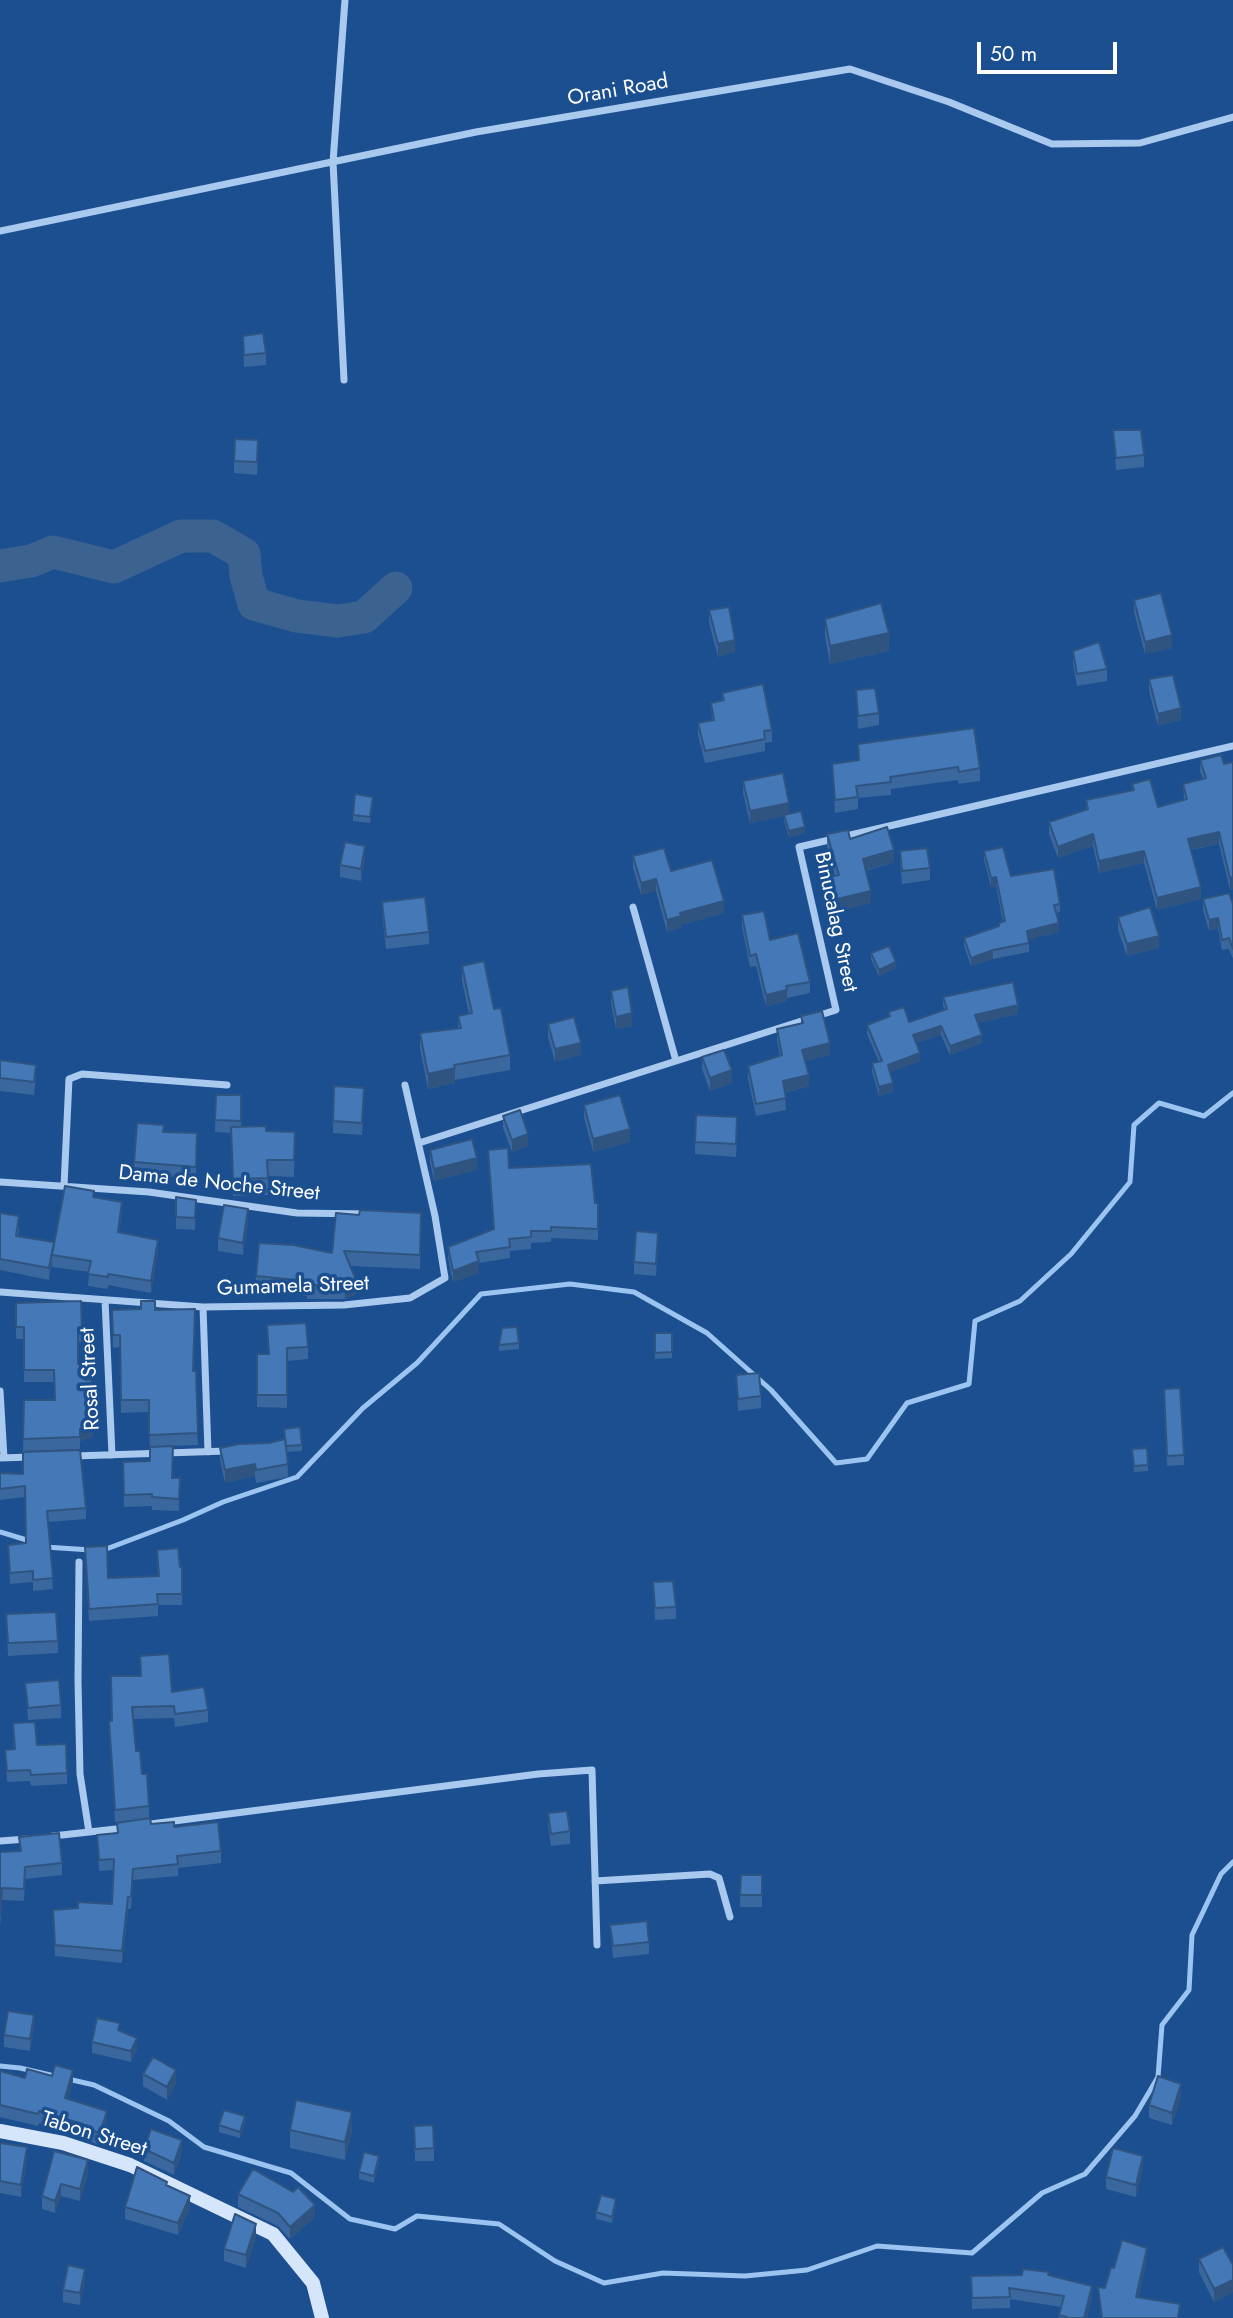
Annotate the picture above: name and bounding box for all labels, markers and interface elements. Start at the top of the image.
scale bar [981,28,1121,72]
text: 50 m [990,39,1037,69]
street label: Orani Road [566,70,670,112]
street label: Binucalag Street [808,850,862,994]
street label: Dama de Noche Street [117,1161,321,1207]
street label: Gumamela Street [216,1272,370,1302]
street label: Rosal Street [76,1327,106,1431]
street label: Tabon Street [38,2107,150,2163]

